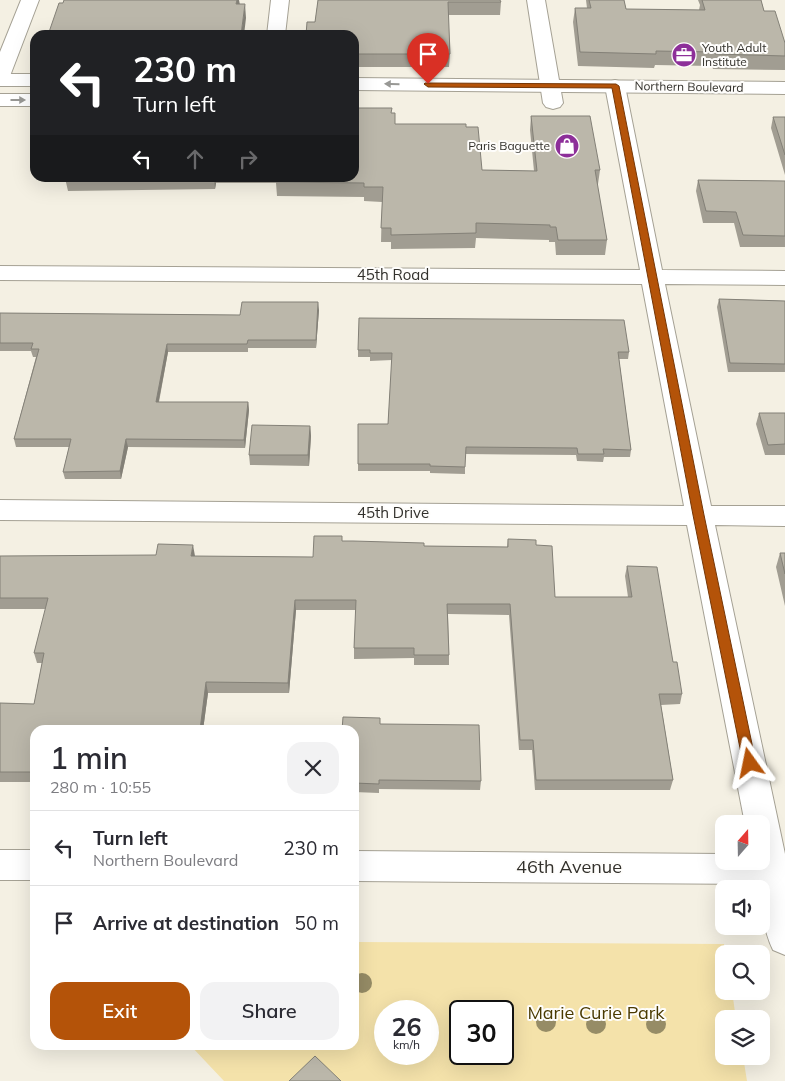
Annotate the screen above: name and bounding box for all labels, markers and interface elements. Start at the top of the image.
pin [407,33,449,84]
icon: arrive [414,40,442,68]
place label: Youth Adult Institute [701,40,766,69]
office icon: Youth Adult Institute [671,42,697,68]
text: 230 m [133,47,237,91]
icon: left [50,50,115,115]
street label: Northern Boulevard [634,78,744,95]
one-way arrow [384,80,400,88]
text: Turn left [133,90,216,118]
one-way arrow [10,96,26,104]
shop icon: Paris Baguette [554,133,580,159]
place label: Paris Baguette [468,138,550,153]
icon: left [128,145,156,173]
icon: ahead [181,145,209,173]
icon: right [234,145,262,173]
street label: 45th Road [357,265,429,284]
street label: 45th Drive [357,503,429,522]
position arrow [723,736,775,788]
text: 1 min [50,739,128,777]
button: close [287,742,339,794]
text: 280 m · 10:55 [50,777,151,797]
north arrow [715,815,770,870]
map controls [715,815,770,1065]
text: Turn left [93,826,168,850]
icon: left [50,834,78,862]
text: 230 m [283,836,339,860]
text: Northern Boulevard [93,850,238,870]
street label: 46th Avenue [516,855,622,878]
button: sound [715,880,770,935]
icon: arrive [50,909,78,937]
text: Arrive at destination [93,911,279,935]
text: 50 m [295,911,339,935]
button: search [715,945,770,1000]
button: Exit [50,982,190,1040]
button: Share [200,982,339,1040]
speed limit sign: 30 [449,1000,514,1065]
park label: Marie Curie Park [527,1001,665,1024]
button: layers [715,1010,770,1065]
text: 26 [391,1011,422,1042]
text: km/h [393,1037,420,1052]

